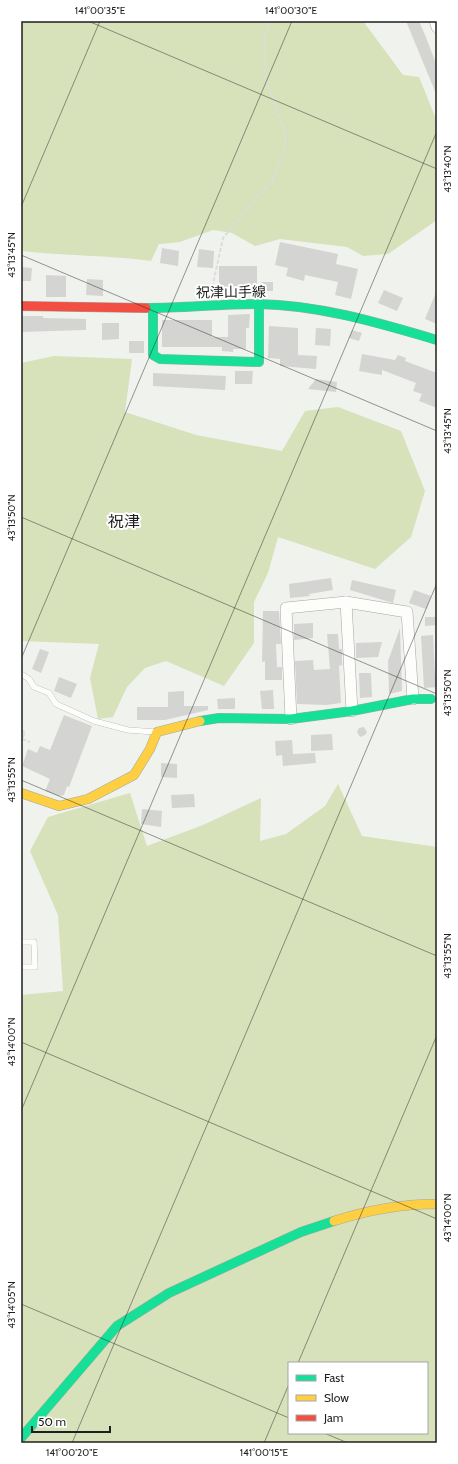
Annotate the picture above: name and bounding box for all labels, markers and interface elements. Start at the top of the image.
text: 141°00'35"E [75,4,126,17]
text: 141°00'30"E [265,4,317,17]
text: 43°13'40"N [441,145,454,193]
text: 43°13'45"N [5,232,18,278]
street label: 祝津山手線 [196,282,266,302]
text: 43°13'45"N [441,408,454,454]
text: 43°13'50"N [5,494,18,542]
district label: 祝津 [108,512,140,531]
text: 43°13'50"N [441,669,454,717]
text: 43°13'55"N [5,757,18,803]
text: 43°13'55"N [441,933,454,979]
text: 43°14'00"N [5,1018,18,1066]
text: 43°14'00"N [441,1194,454,1242]
text: 43°14'05"N [5,1281,18,1329]
legend [288,1362,428,1434]
text: Fast [324,1370,344,1385]
text: Slow [324,1390,349,1405]
scale bar [32,1408,110,1434]
text: Jam [323,1410,343,1425]
text: 50 m [38,1414,66,1429]
text: 141°00'20"E [46,1446,98,1459]
text: 141°00'15"E [240,1446,289,1459]

